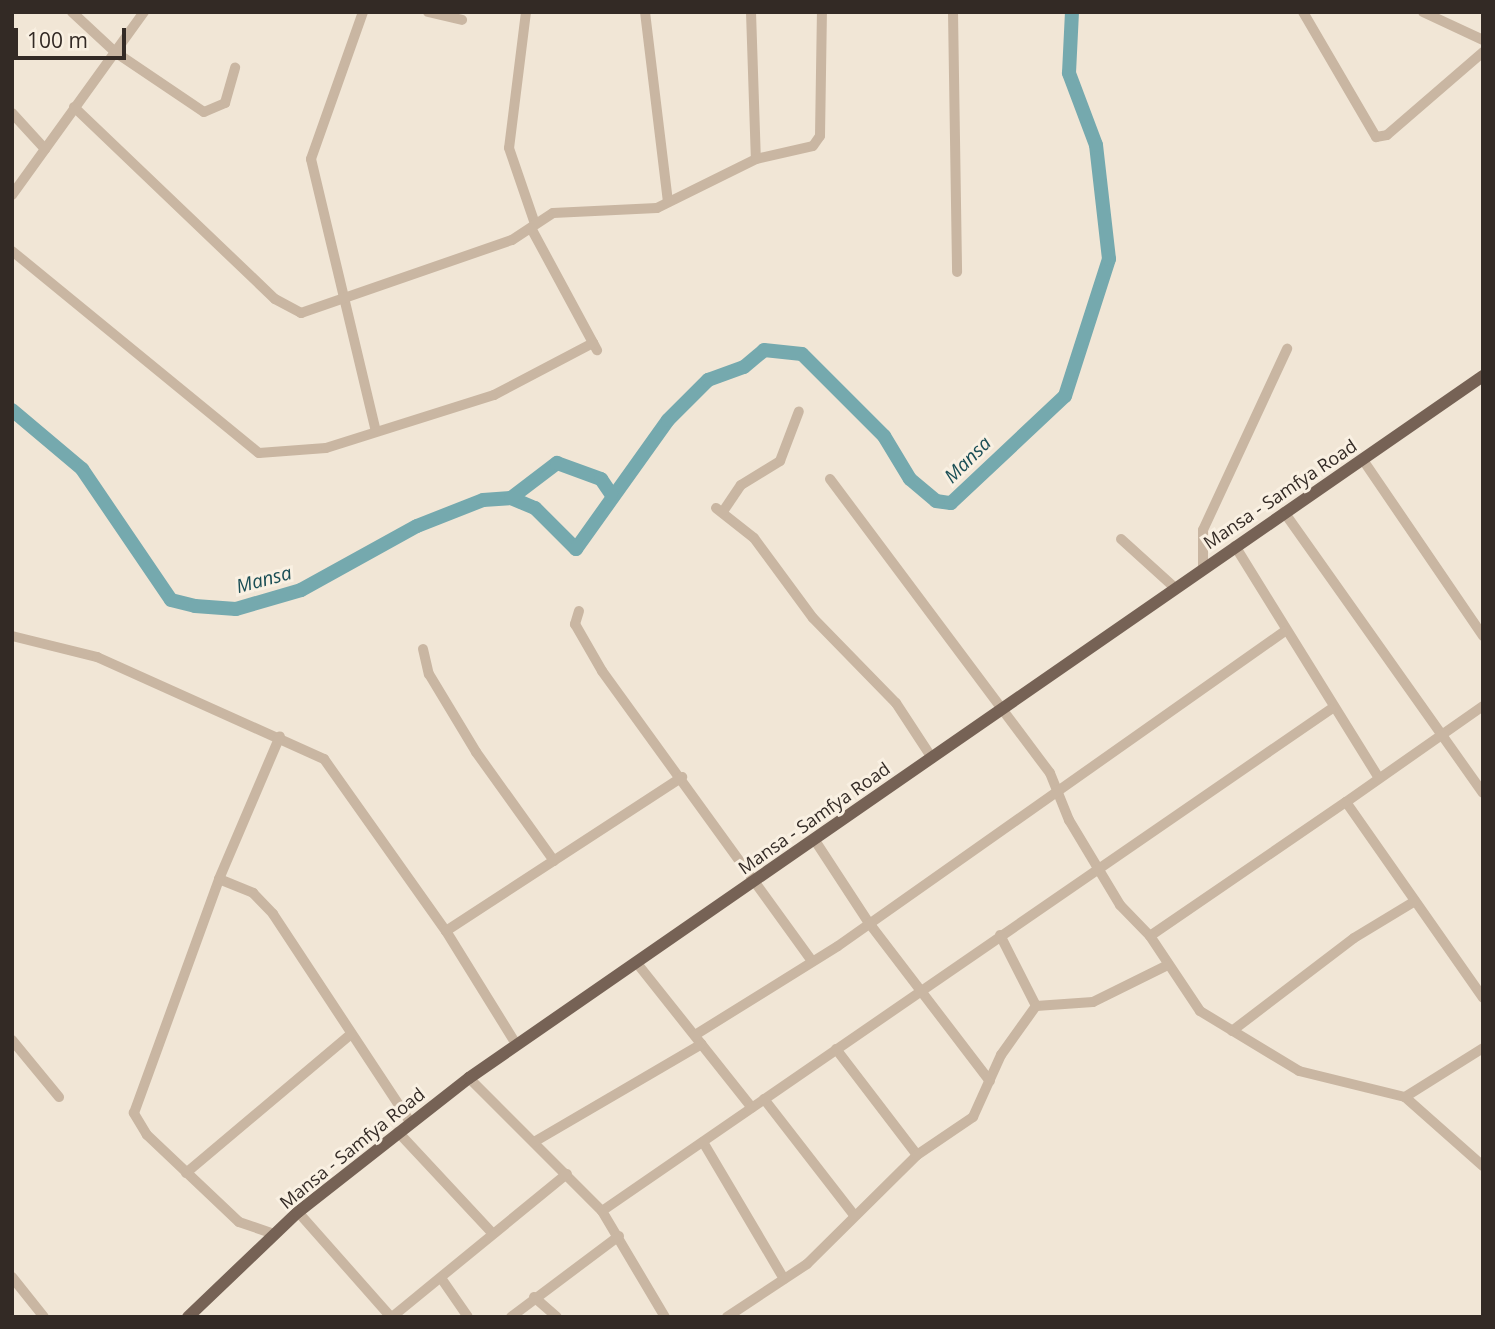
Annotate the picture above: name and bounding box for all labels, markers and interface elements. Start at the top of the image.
scale bar [18,14,130,58]
text: 100 m [27,26,88,54]
water label: Mansa [940,432,996,488]
street label: Mansa - Samfya Road [1199,435,1361,553]
water label: Mansa [234,562,294,598]
street label: Mansa - Samfya Road [734,757,894,879]
street label: Mansa - Samfya Road [275,1083,429,1213]

